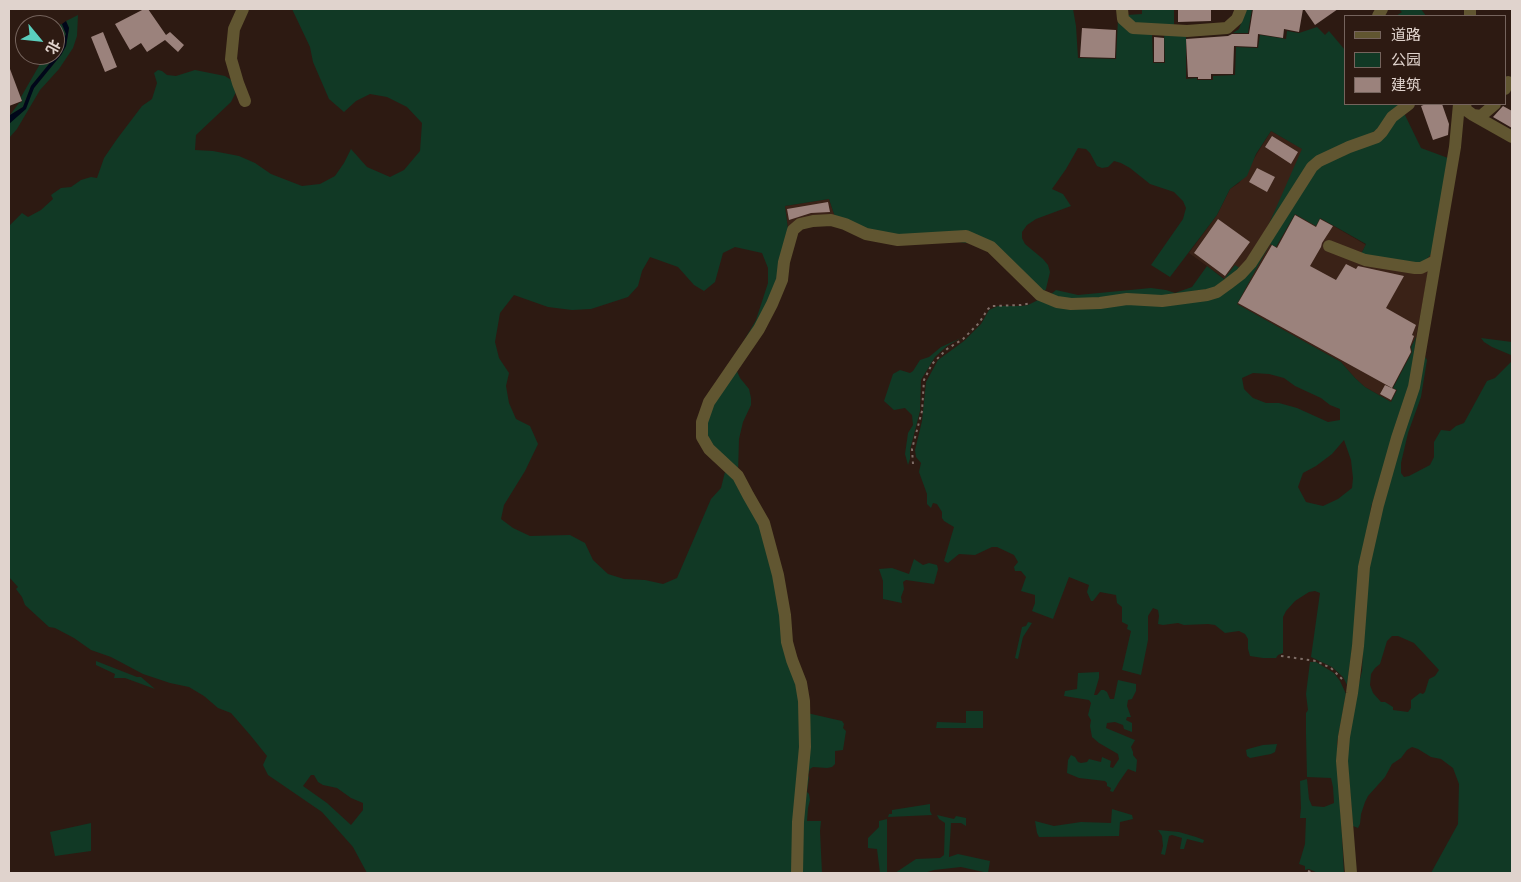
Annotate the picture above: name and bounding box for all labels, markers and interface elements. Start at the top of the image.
north arrow [15,15,65,65]
legend [1344,15,1506,105]
text: 道路 [1391,25,1421,46]
text: 北 [40,36,64,57]
text: 公园 [1391,50,1421,71]
text: 建筑 [1391,75,1421,96]

